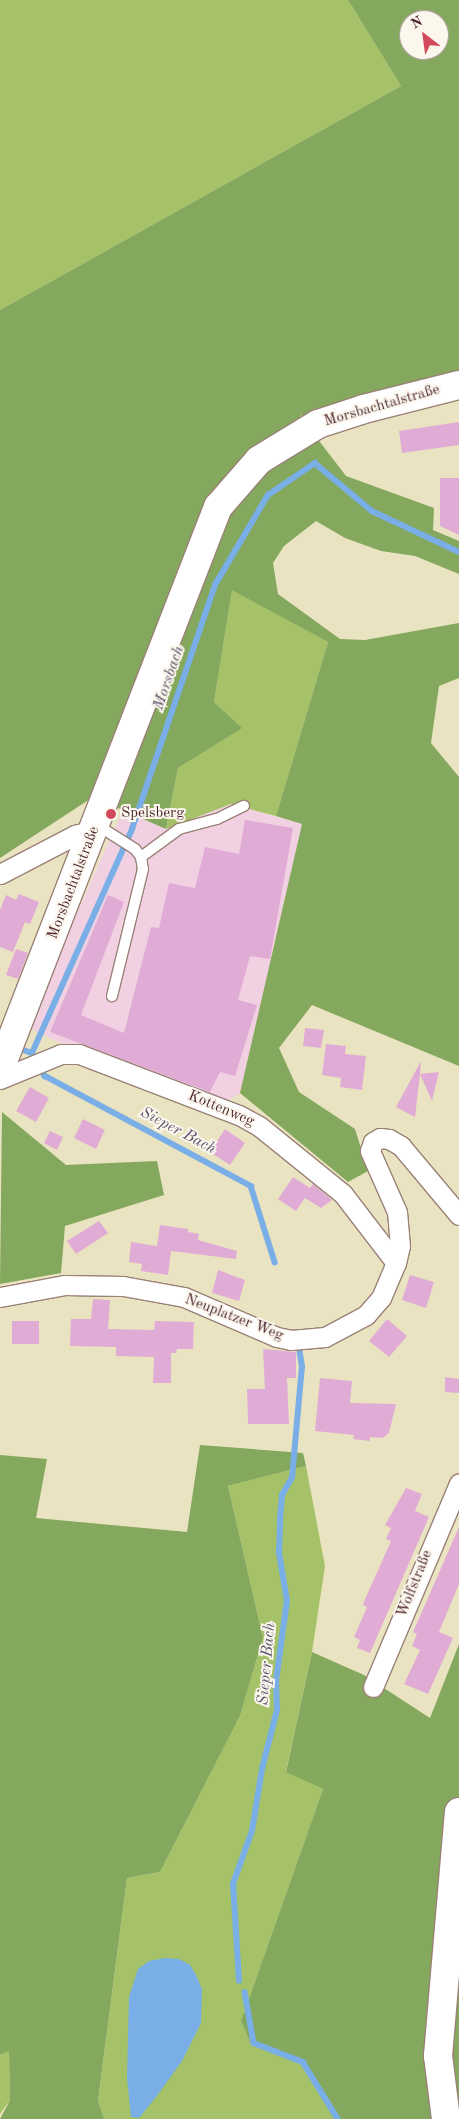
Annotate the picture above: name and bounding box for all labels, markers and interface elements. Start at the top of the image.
north arrow [399,10,449,60]
text: N [409,14,425,32]
street label: Morsbachtalstraße [322,381,442,431]
water label: Morsbach [149,643,189,713]
place label: Spelsberg [121,805,184,823]
marker: Spelsberg [105,808,117,820]
street label: Morsbachtalstraße [44,824,104,942]
street label: Kottenweg [185,1087,257,1131]
water label: Sieper Bach [137,1103,219,1159]
street label: Neuplatzer Weg [182,1291,286,1345]
street label: Wolfstraße [393,1548,437,1620]
water label: Sieper Bach [254,1622,280,1706]

